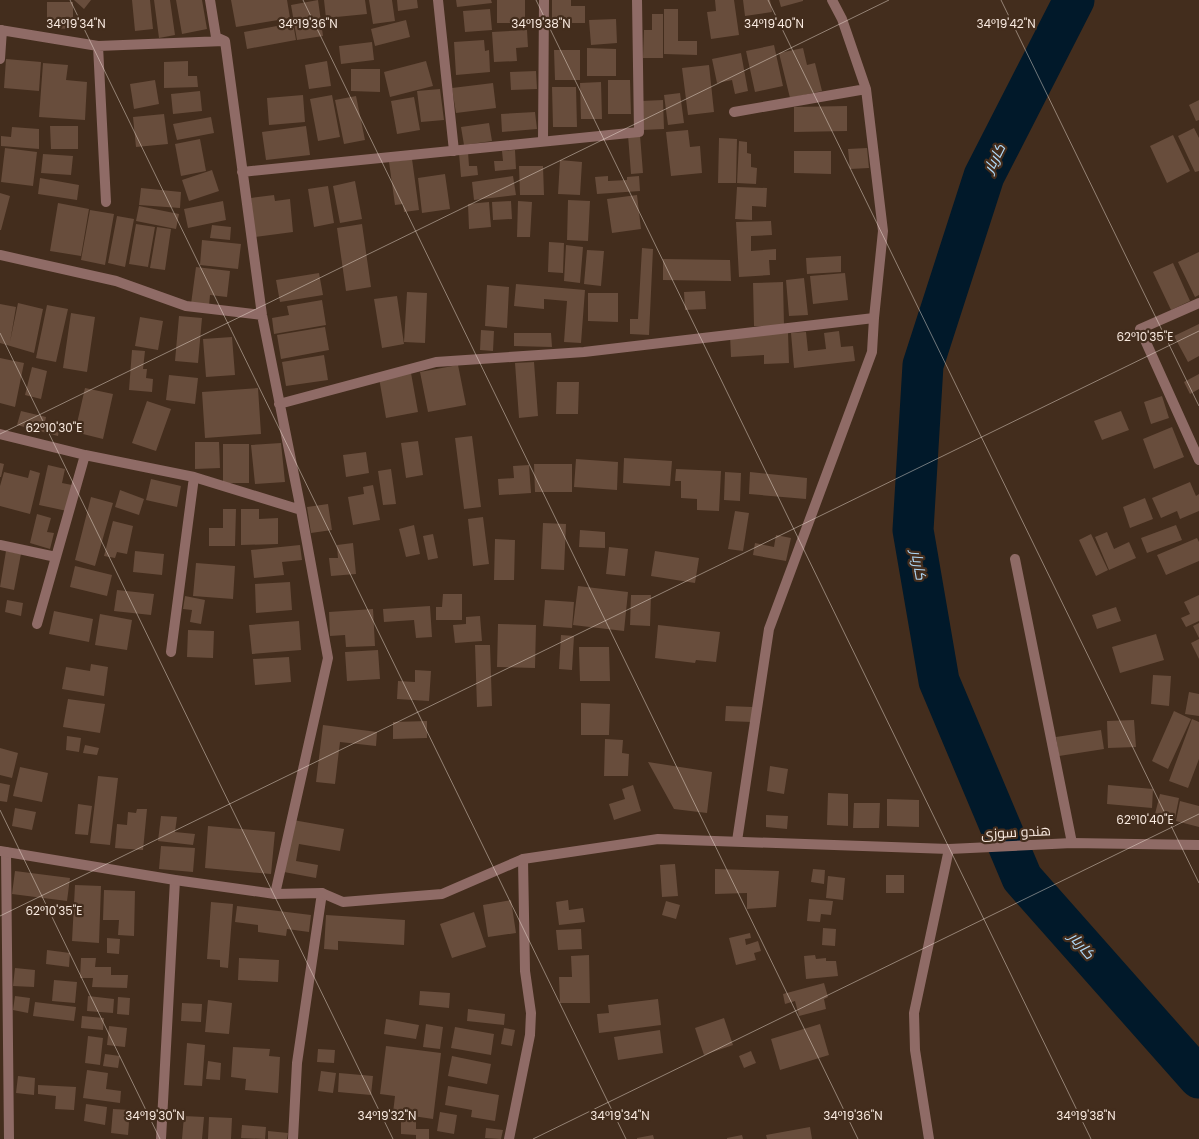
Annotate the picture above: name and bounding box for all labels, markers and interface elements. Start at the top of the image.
text: 34°19'34"N [46,15,106,32]
text: 34°19'36"N [278,15,338,32]
text: 34°19'38"N [511,15,571,32]
text: 34°19'40"N [744,15,804,32]
text: 34°19'42"N [976,15,1036,32]
water label: کاربار [977,139,1010,178]
text: 62°10'35"E [1117,328,1174,345]
text: 62°10'30"E [26,419,83,436]
water label: کاربار [906,546,932,582]
text: 62°10'40"E [1116,811,1174,828]
street label: هندو سوزی [981,820,1051,844]
text: 62°10'35"E [26,902,83,919]
water label: کاربار [1063,925,1100,964]
text: 34°19'30"N [125,1107,185,1124]
text: 34°19'32"N [358,1107,416,1124]
text: 34°19'34"N [590,1107,650,1124]
text: 34°19'36"N [823,1107,883,1124]
text: 34°19'38"N [1056,1107,1116,1124]

